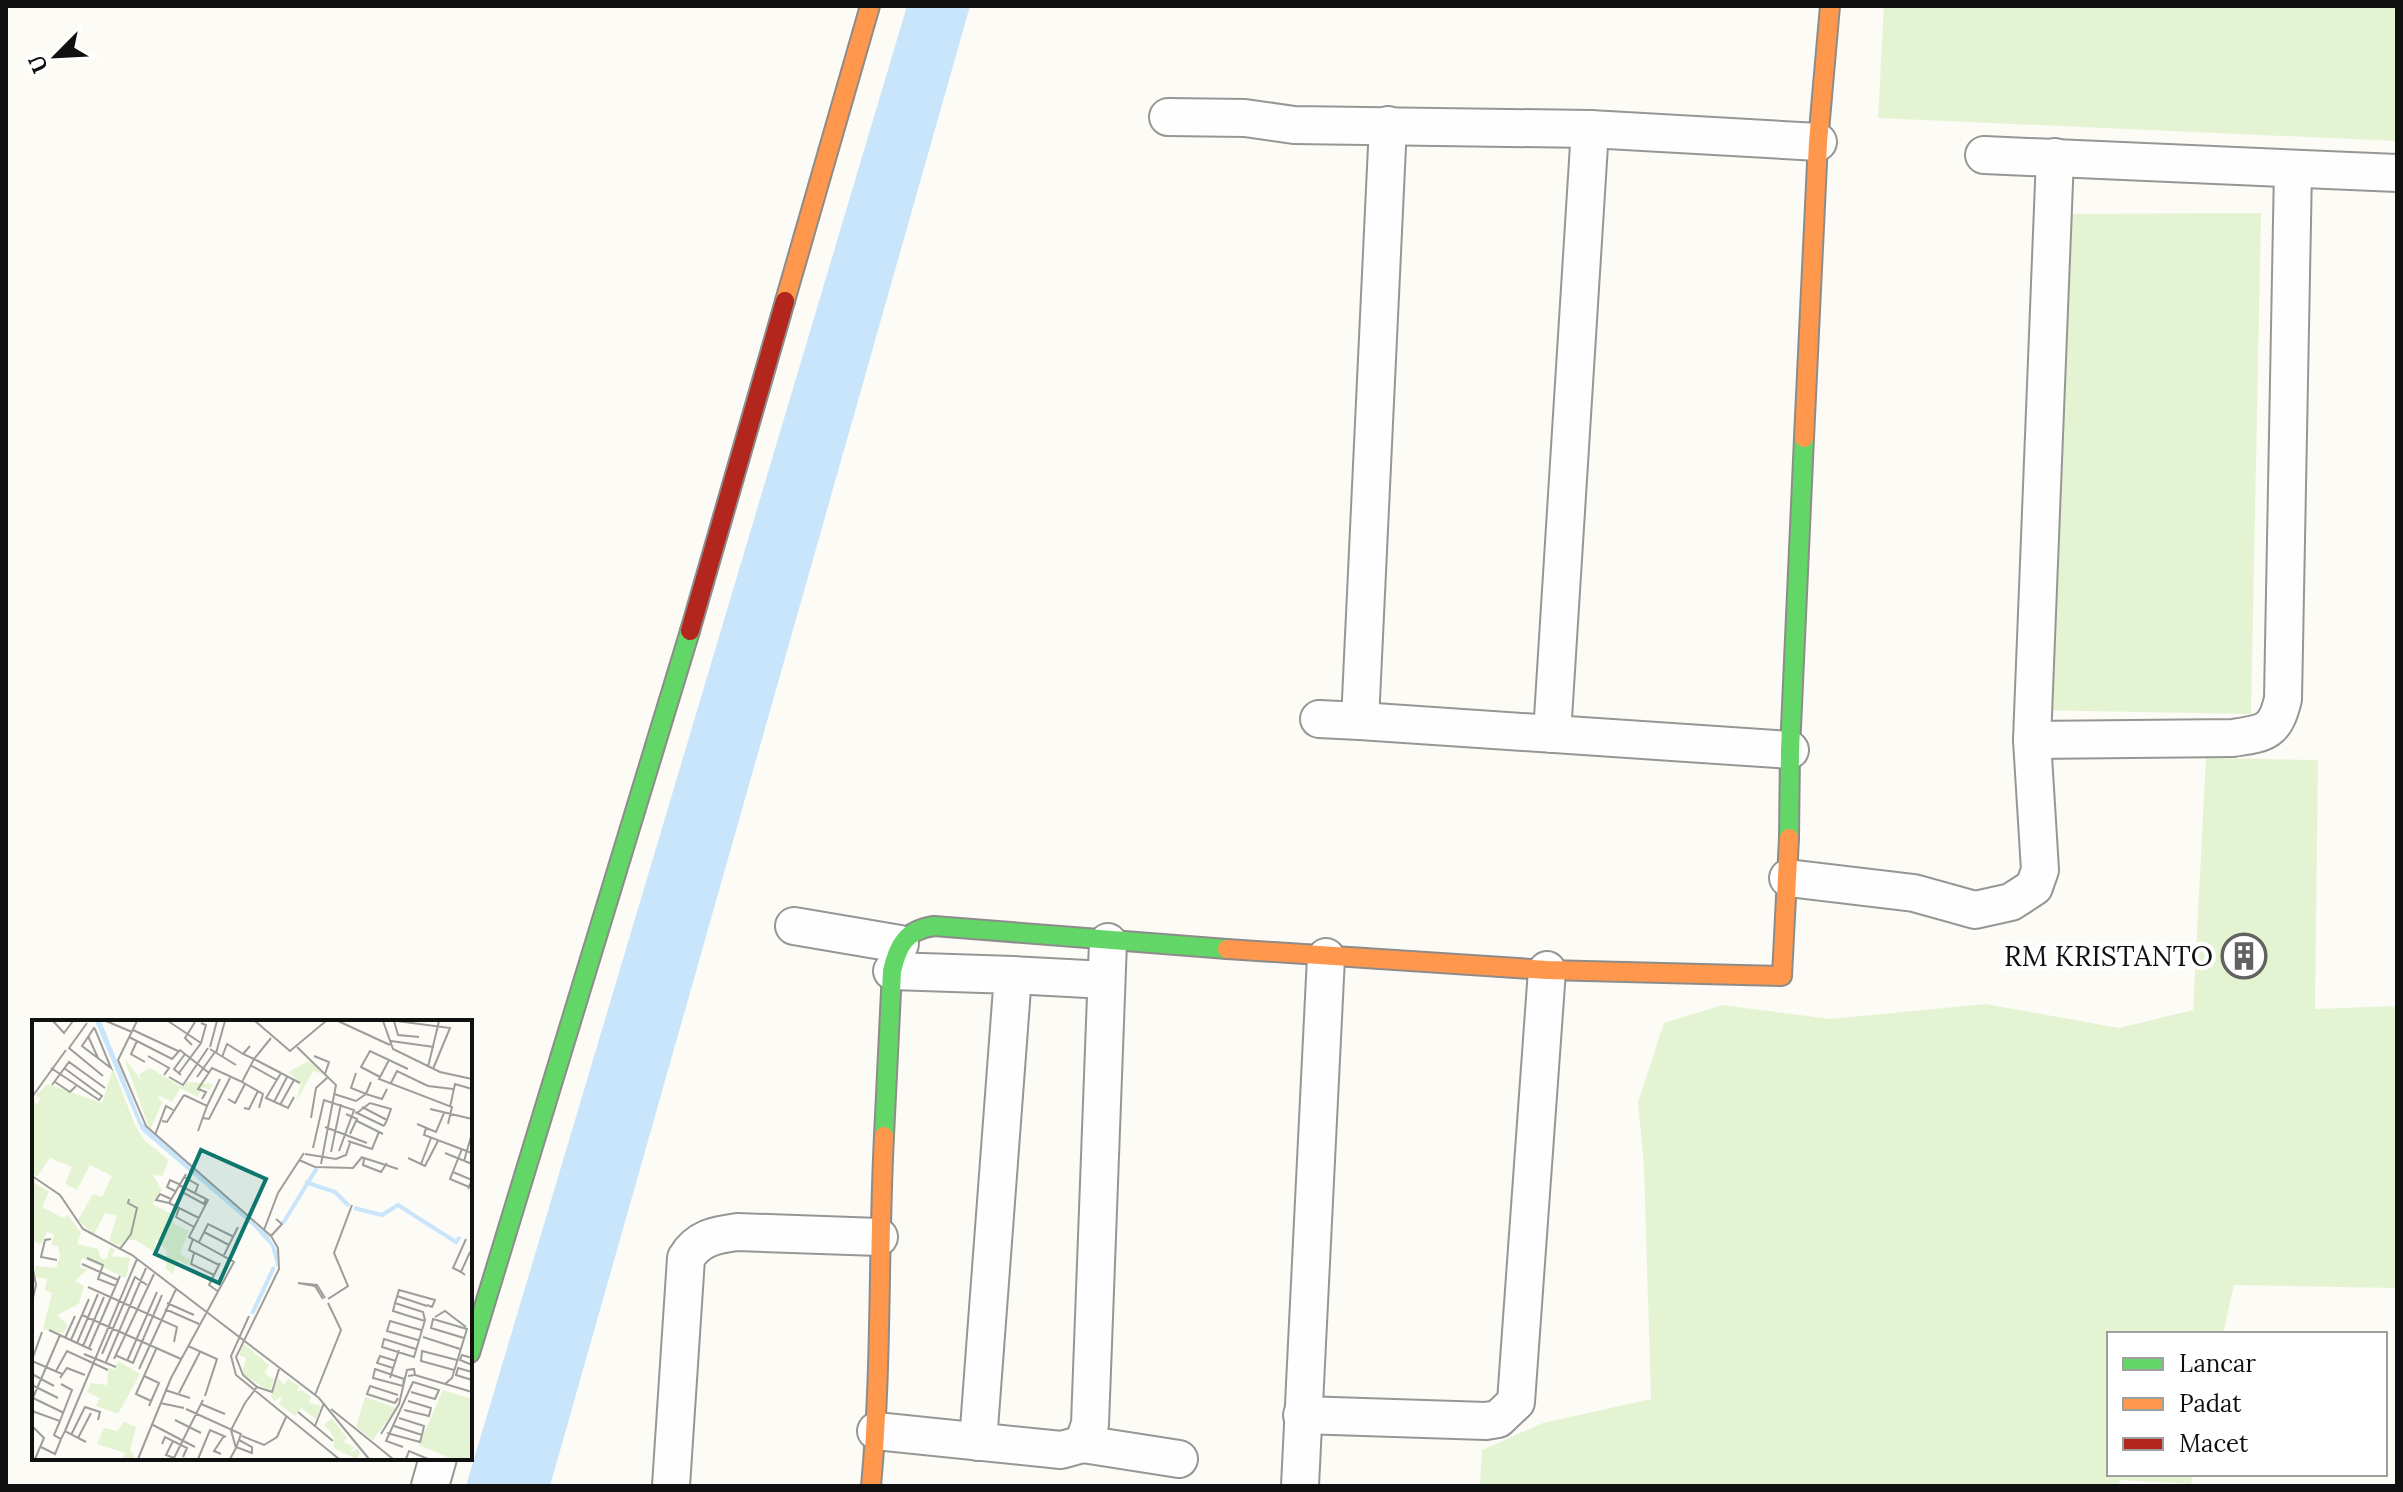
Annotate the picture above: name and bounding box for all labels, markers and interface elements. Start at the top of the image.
north arrow [16,16,96,96]
text: U [21,51,54,77]
building icon: RM KRISTANTO [2220,932,2268,980]
place label: RM KRISTANTO [2004,938,2213,974]
inset map [32,1020,472,1460]
legend [2107,1332,2387,1476]
text: Lancar [2179,1348,2256,1379]
text: Padat [2179,1388,2242,1419]
text: Macet [2179,1428,2249,1459]

